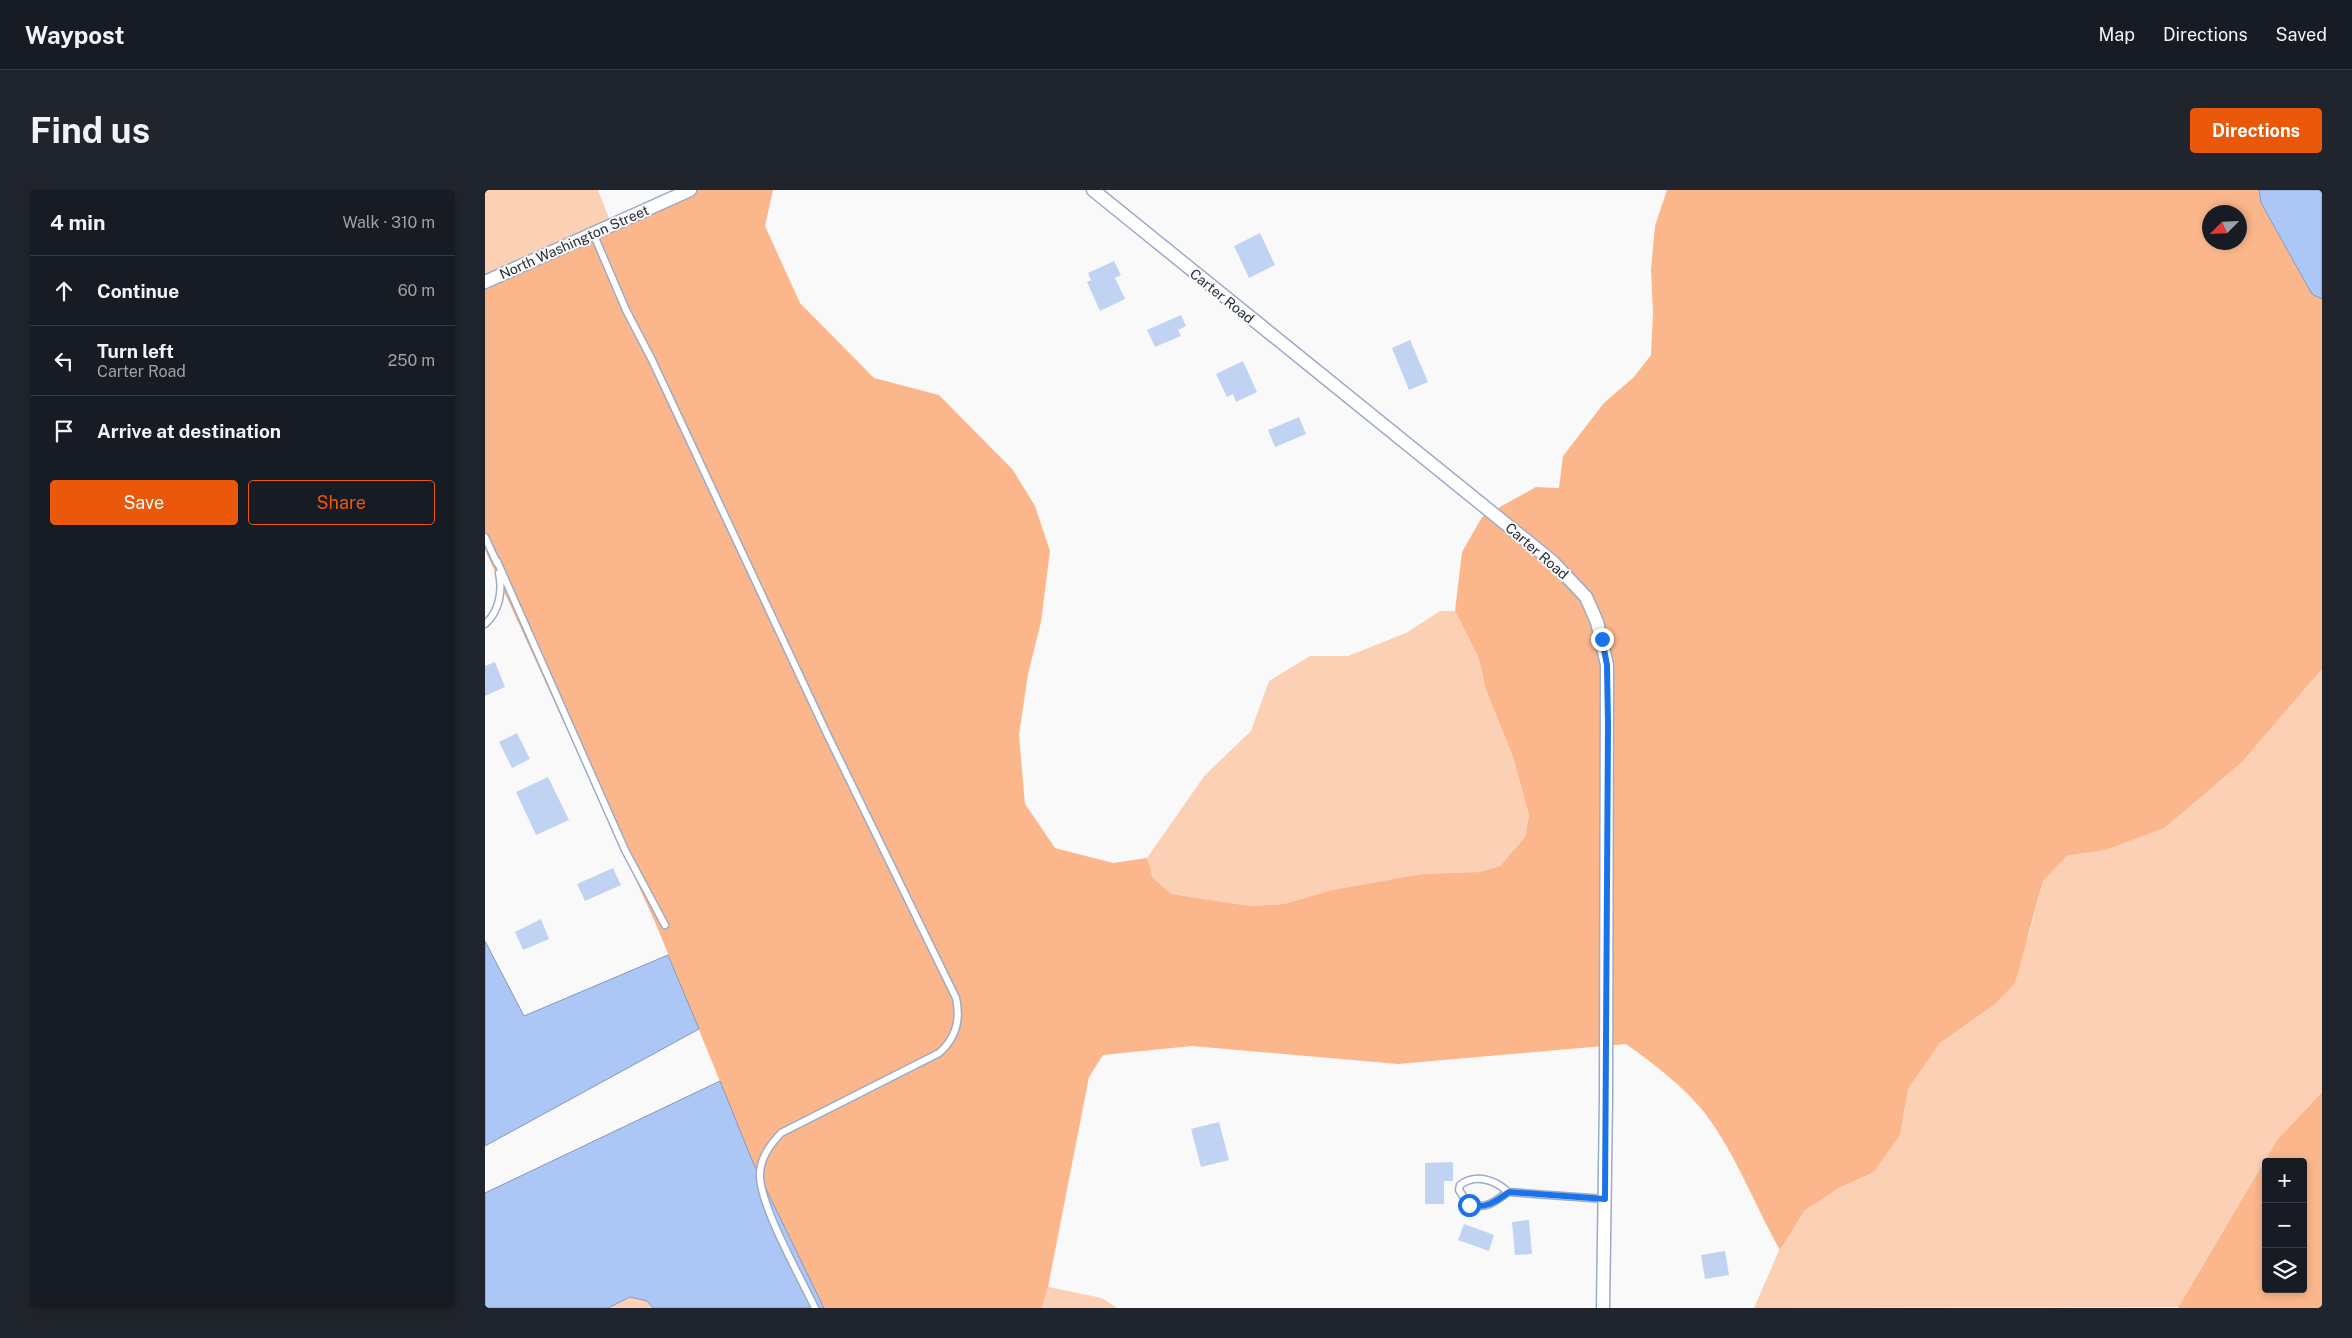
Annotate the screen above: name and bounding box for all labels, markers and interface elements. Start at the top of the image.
text: Waypost [25,21,125,49]
text: Map [2098,24,2135,45]
text: Directions [2163,24,2248,45]
text: Saved [2276,24,2327,45]
button: Directions [2190,108,2322,153]
text: Find us [30,110,150,151]
street label: North Washington Street [497,202,651,282]
north arrow [2202,205,2247,250]
text: 4 min [50,210,105,235]
text: Walk · 310 m [342,213,435,232]
street label: Carter Road [1187,265,1257,327]
icon: ahead [50,277,78,305]
text: Continue [97,280,179,302]
text: 60 m [398,281,435,300]
text: Turn left [97,340,174,362]
icon: left [50,347,78,375]
text: 250 m [388,351,435,370]
text: Carter Road [97,362,186,381]
icon: arrive [50,417,78,445]
text: Arrive at destination [97,420,281,442]
button: Save [50,480,238,525]
button: Share [248,480,435,525]
street label: Carter Road [1502,519,1572,583]
route end [1591,628,1614,651]
map controls [2262,1158,2307,1293]
button: + [2262,1158,2307,1203]
route start [1458,1194,1481,1217]
button: − [2262,1203,2307,1248]
button: layers [2262,1248,2307,1293]

